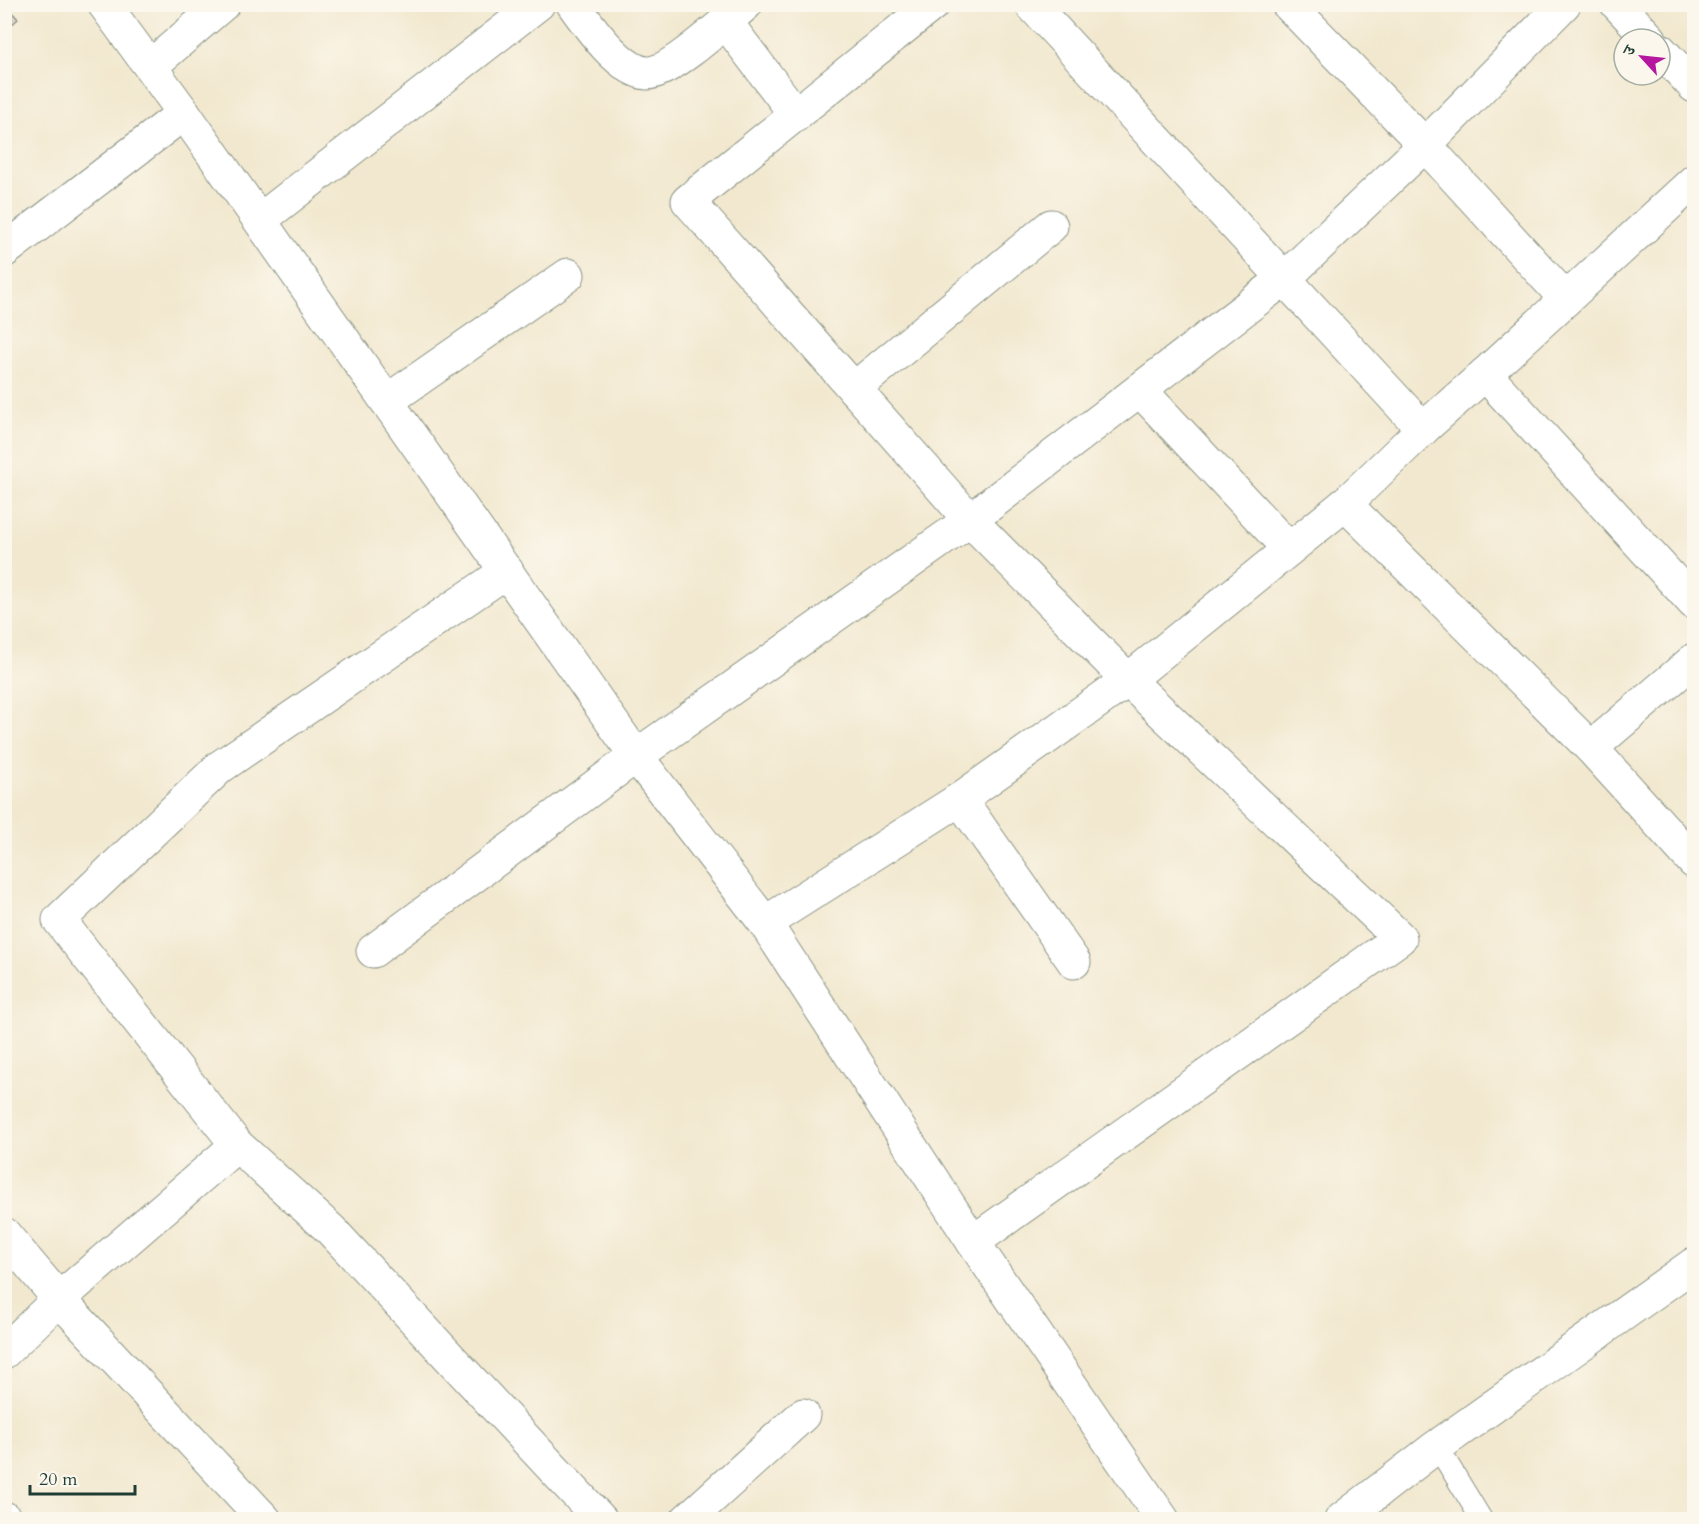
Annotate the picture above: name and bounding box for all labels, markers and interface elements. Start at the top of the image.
north arrow [1612,27,1672,87]
text: उ [1617,40,1642,60]
scale bar [30,1458,135,1496]
text: 20 m [39,1467,78,1492]

